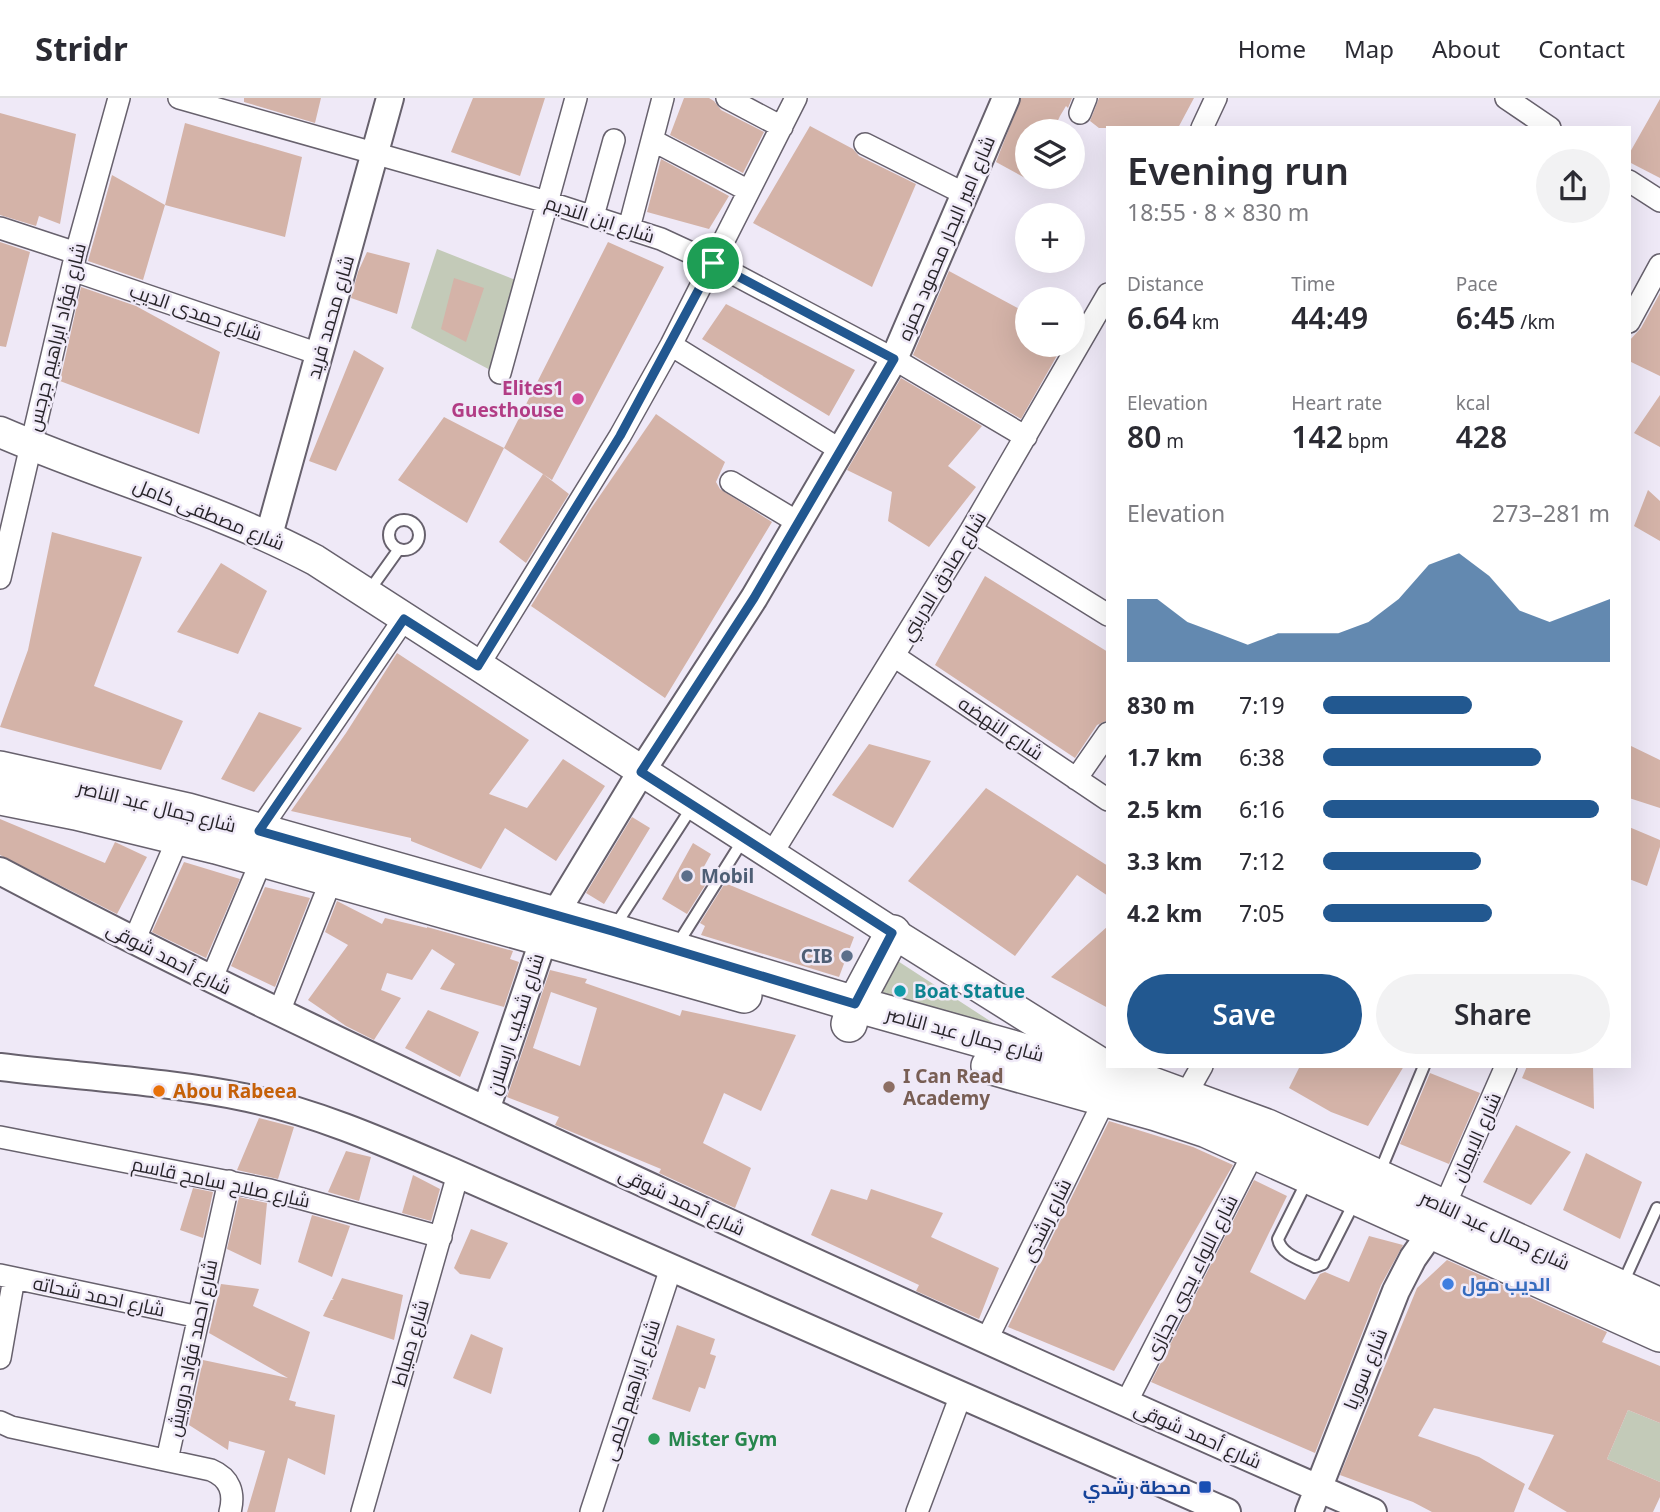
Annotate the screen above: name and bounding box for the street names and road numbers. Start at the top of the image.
street label: شارع امير البحار محمود حمزه [891,132,1002,345]
street label: شارع ابن النديم [542,189,658,250]
street label: شارع فؤاد ابراهيم جرجس [20,240,93,434]
street label: شارع محمد فريد [300,252,361,382]
street label: شارع حمدى الديب [126,277,266,348]
street label: شارع مصطفى كامل [129,472,289,557]
street label: شارع صادق الدريني [894,506,994,647]
street label: شارع النهضه [953,690,1049,767]
street label: شارع جمال عبد الناصر [74,773,239,839]
street label: شارع أحمد شوقى [102,915,236,1001]
street label: شارع شكيب ارسلان [480,950,551,1098]
street label: شارع جمال عبد الناصر [882,1000,1047,1069]
street label: شارع الايمان [1445,1088,1508,1186]
street label: شارع صلاح سامح قاسم [129,1150,313,1215]
street label: شارع أحمد شوقى [614,1160,749,1243]
street label: شارع رشدى [1015,1174,1078,1266]
street label: شارع جمال عبد الناصر [1415,1183,1574,1277]
street label: شارع اللواء يحيي حجازى [1138,1190,1245,1364]
street label: شارع احمد فؤاد درويش [161,1257,224,1439]
street label: شارع احمد شحاته [30,1269,167,1324]
street label: شارع دمياط [385,1297,436,1390]
street label: شارع ابراهيم حلمى [596,1316,667,1464]
street label: شارع سوريا [1337,1324,1394,1414]
street label: شارع أحمد شوقى [1130,1395,1266,1476]

